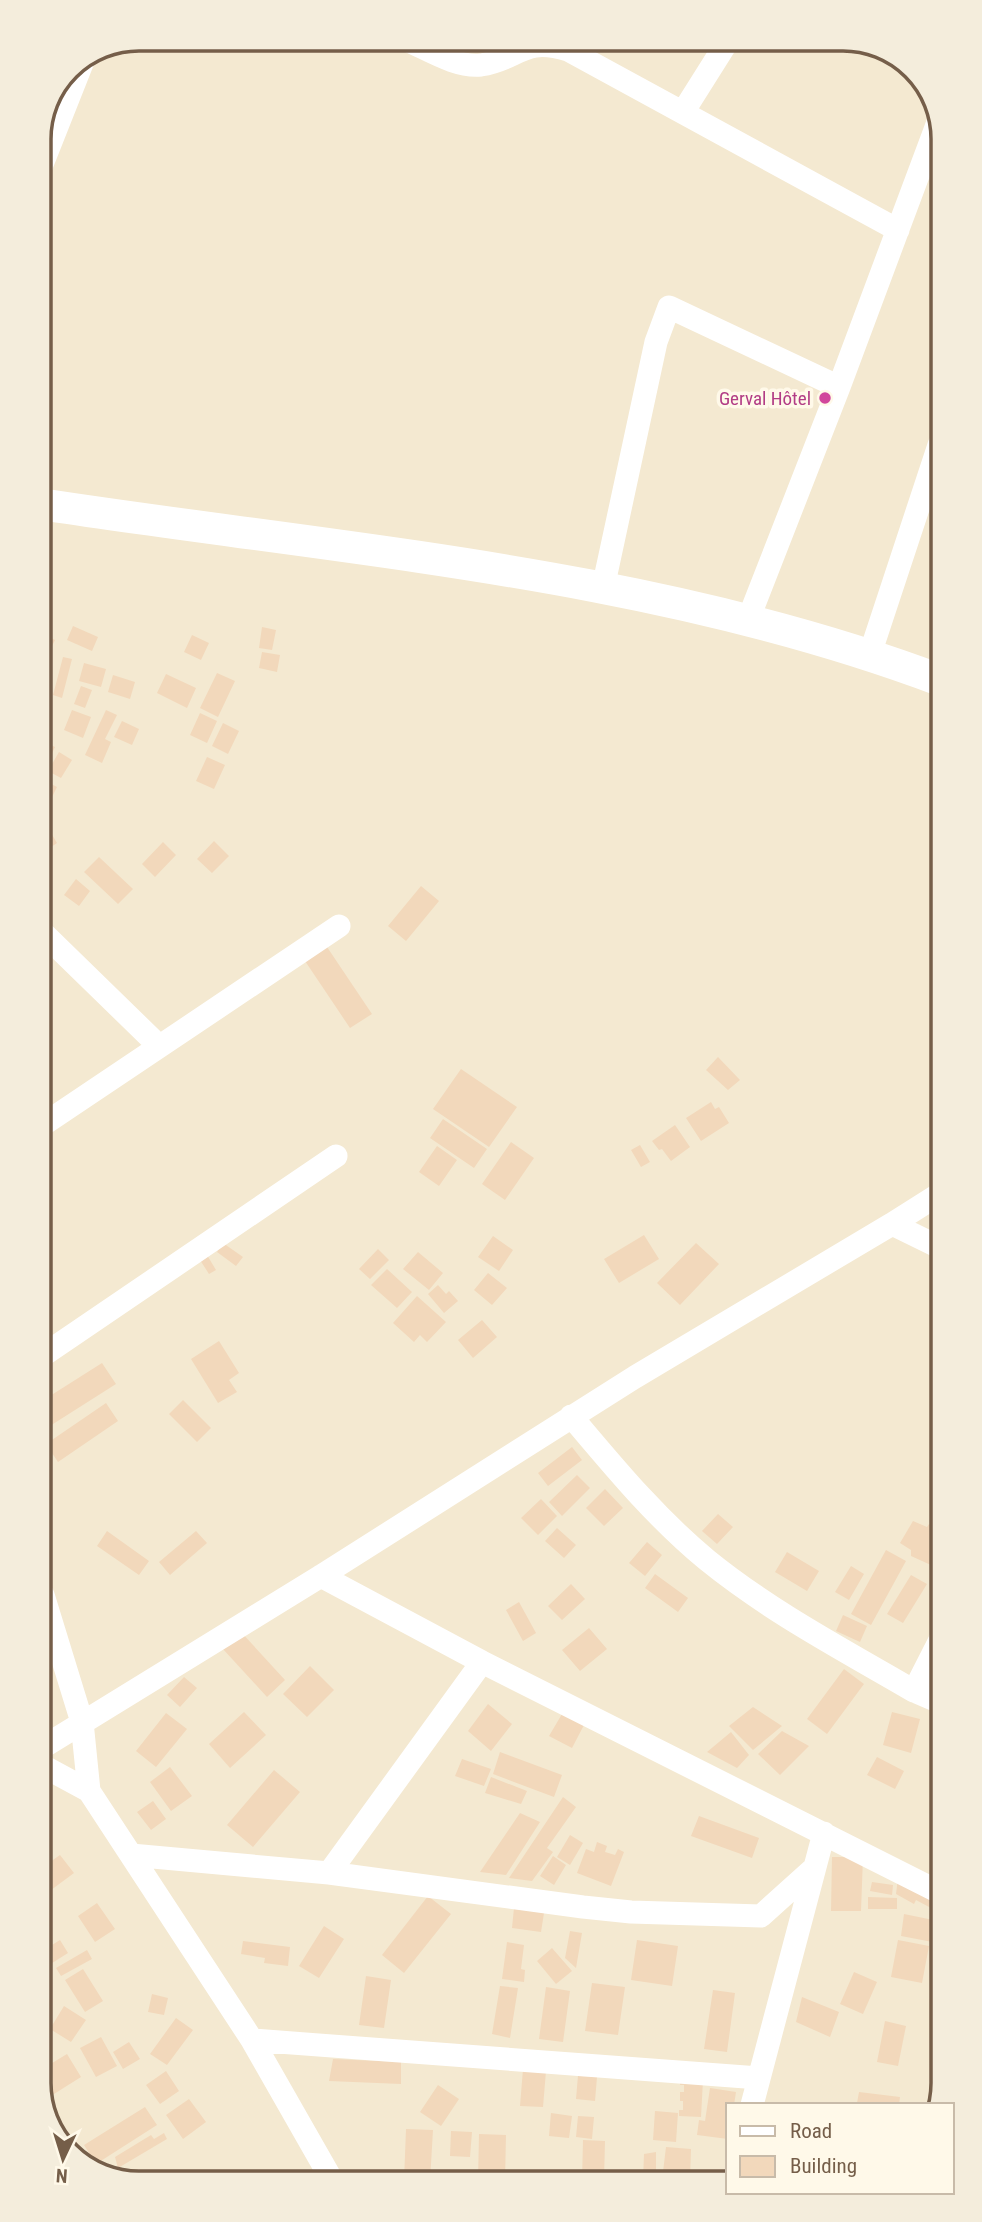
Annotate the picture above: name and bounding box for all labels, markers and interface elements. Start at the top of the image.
place label: Gerval Hôtel [719,387,811,410]
marker: Gerval Hôtel [817,390,833,406]
legend [726,2103,954,2194]
text: Road [790,2119,832,2143]
north arrow [28,2124,98,2194]
text: Building [790,2154,857,2178]
text: N [55,2164,68,2187]

